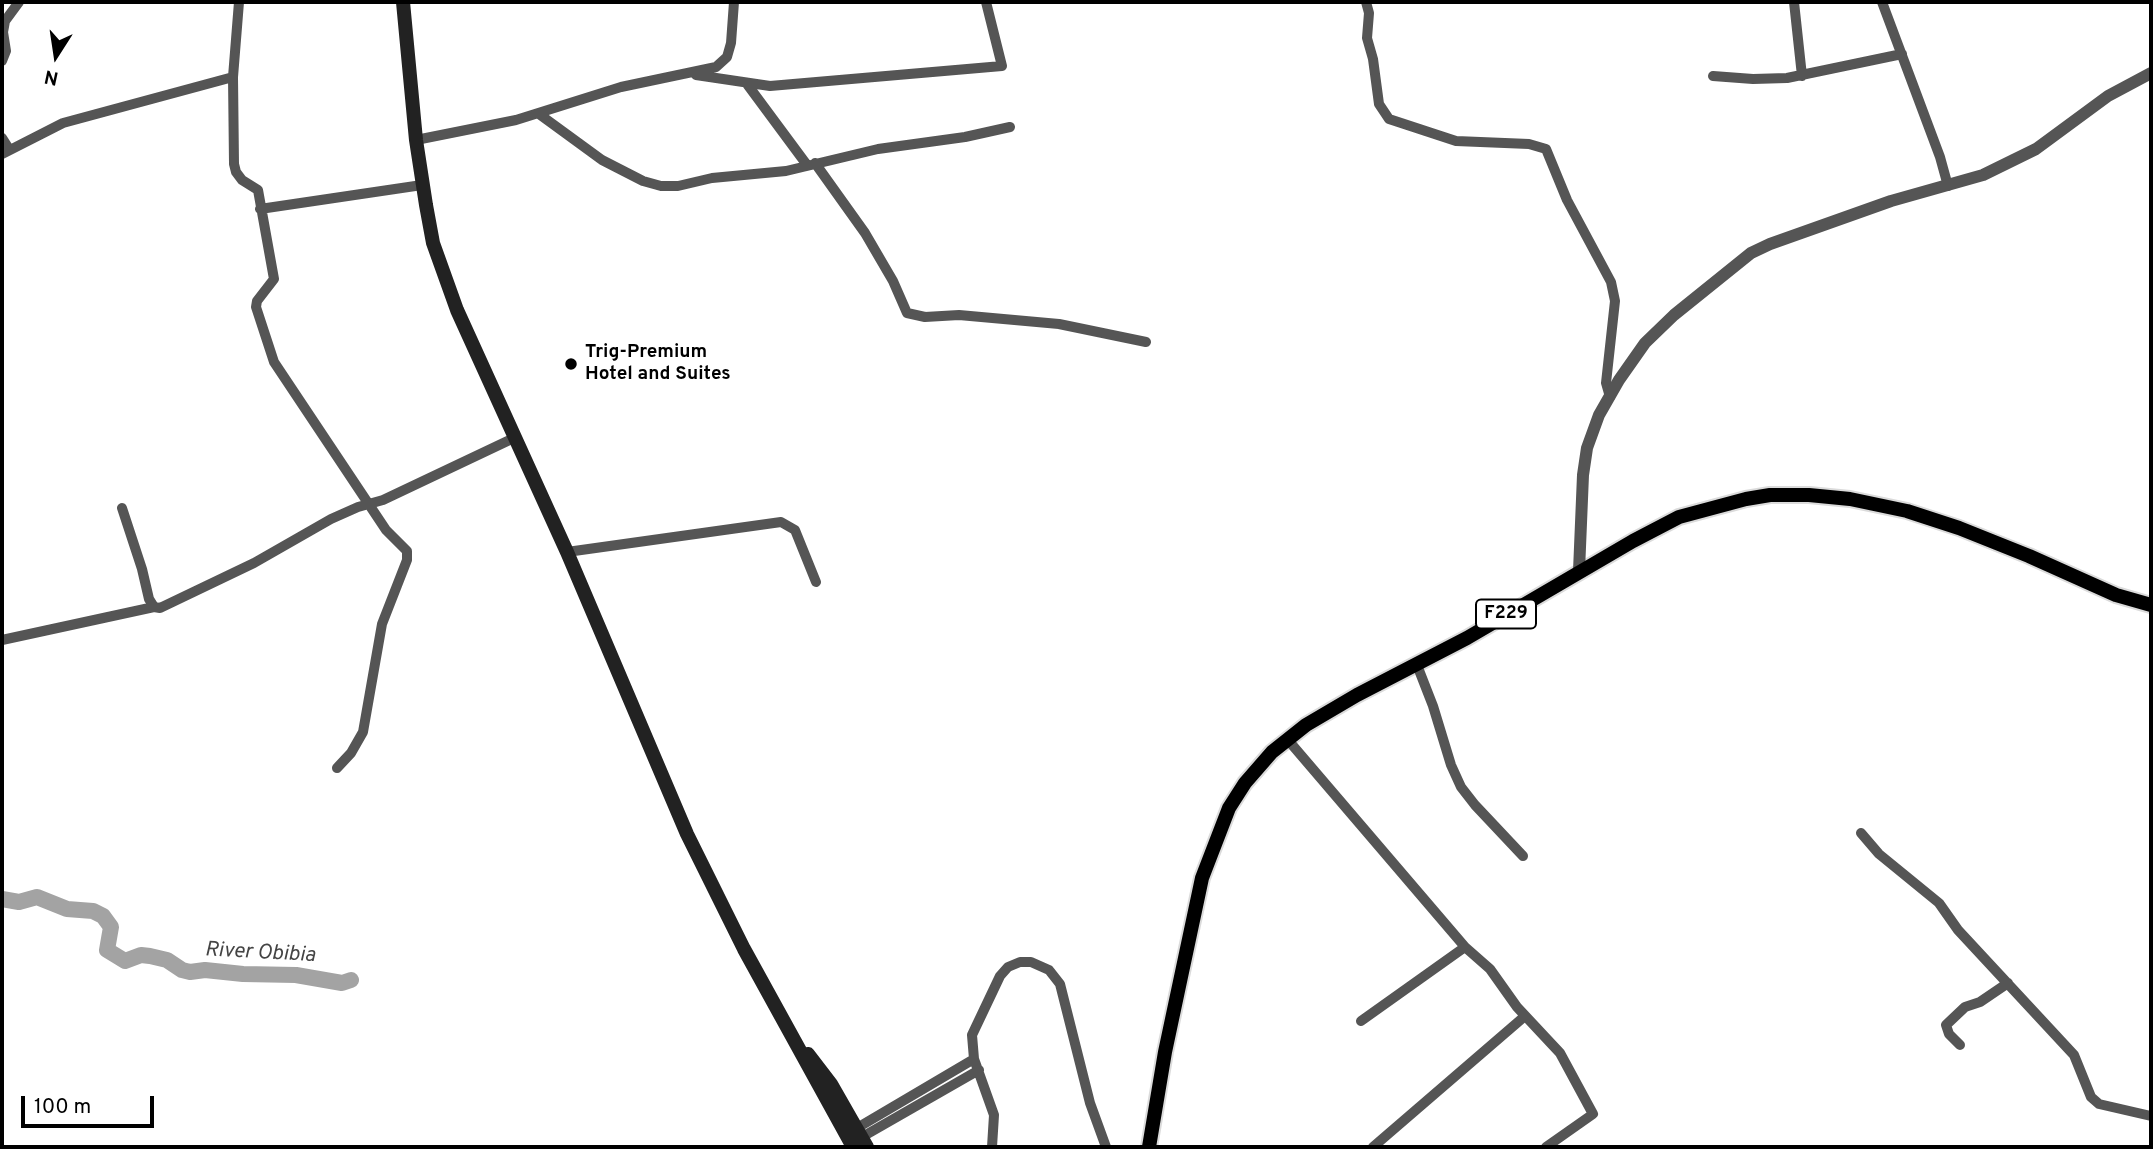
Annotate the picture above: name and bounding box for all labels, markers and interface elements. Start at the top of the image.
north arrow [21,21,91,91]
text: N [42,63,61,90]
place label: Trig-Premium Hotel and Suites [585,342,731,386]
marker: Trig-Premium Hotel and Suites [563,356,579,372]
road number: F229 [1476,600,1536,628]
water label: River Obibia [204,939,316,969]
scale bar [24,1082,158,1126]
text: 100 m [34,1094,91,1121]

